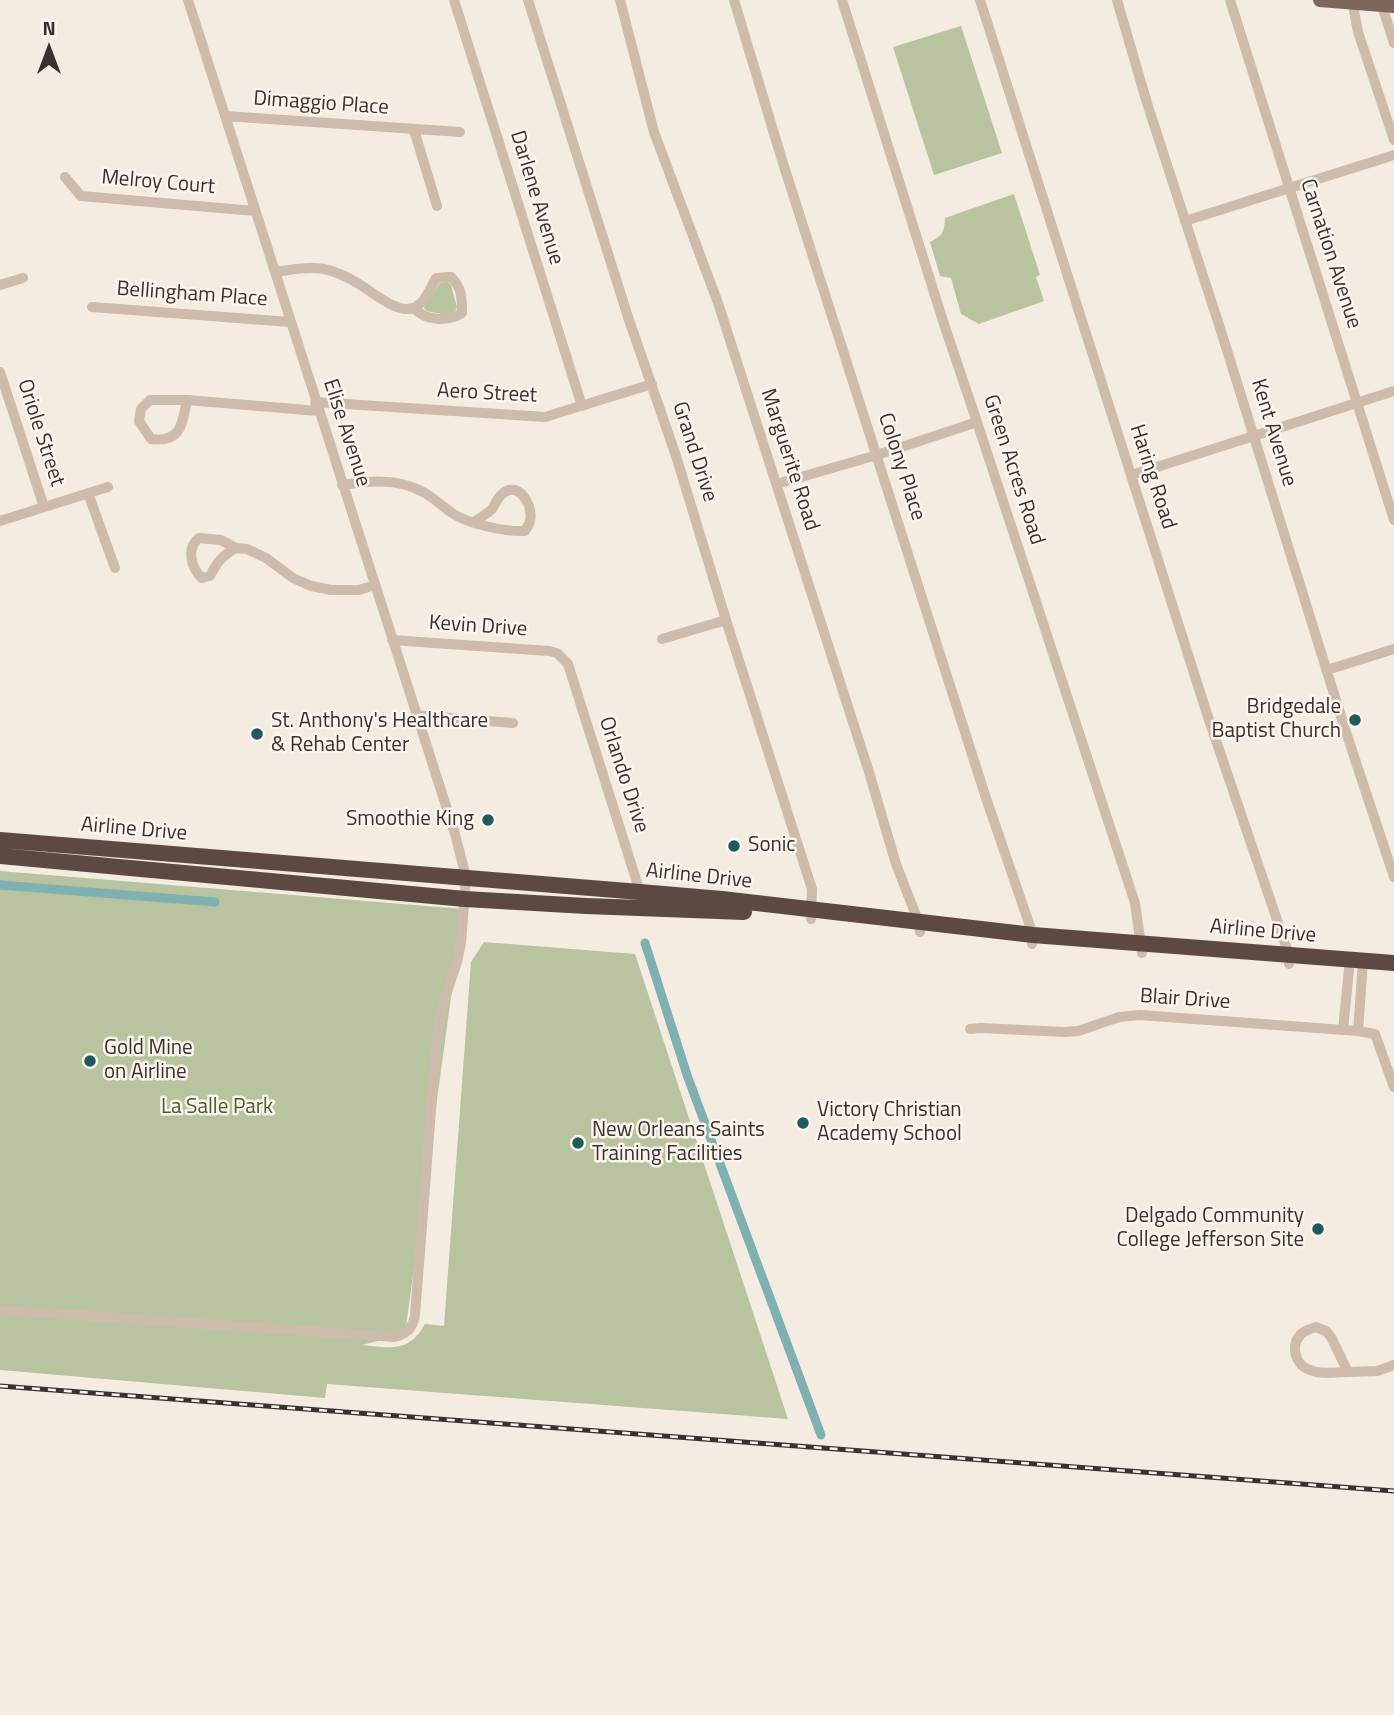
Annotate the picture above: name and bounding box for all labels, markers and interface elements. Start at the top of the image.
text: N [42,13,56,42]
north arrow [14,14,84,84]
street label: Dimaggio Place [252,87,390,121]
street label: Darlene Avenue [504,128,568,268]
street label: Melroy Court [100,165,216,201]
street label: Carnation Avenue [1294,176,1366,332]
street label: Bellingham Place [116,277,268,313]
street label: Oriole Street [11,376,69,490]
street label: Elise Avenue [317,376,375,490]
street label: Kent Avenue [1245,376,1301,490]
street label: Aero Street [436,379,538,409]
street label: Marguerite Road [754,386,824,534]
street label: Green Acres Road [977,392,1049,548]
street label: Grand Drive [666,399,722,505]
street label: Colony Place [872,410,930,524]
street label: Haring Road [1123,421,1181,533]
street label: Kevin Drive [428,611,528,643]
place label: Bridgedale Baptist Church [1211,695,1341,745]
place label: St. Anthony's Healthcare & Rehab Center [271,709,488,759]
marker: Bridgedale Baptist Church [1347,712,1363,728]
street label: Orlando Drive [592,714,654,836]
marker: St. Anthony's Healthcare & Rehab Center [249,726,265,742]
place label: Smoothie King [346,807,474,833]
marker: Smoothie King [480,812,496,828]
street label: Airline Drive [80,813,188,847]
place label: Sonic [748,833,796,859]
marker: Sonic [726,838,742,854]
street label: Airline Drive [645,859,753,895]
street label: Airline Drive [1209,915,1317,949]
street label: Blair Drive [1139,984,1231,1016]
place label: Gold Mine on Airline [104,1036,193,1086]
marker: Gold Mine on Airline [82,1053,98,1069]
park label: La Salle Park [161,1095,273,1121]
place label: Victory Christian Academy School [817,1098,962,1148]
marker: Victory Christian Academy School [795,1115,811,1131]
place label: New Orleans Saints Training Facilities [592,1118,765,1168]
marker: New Orleans Saints Training Facilities [570,1135,586,1151]
place label: Delgado Community College Jefferson Site [1117,1204,1304,1254]
marker: Delgado Community College Jefferson Site [1310,1221,1326,1237]

